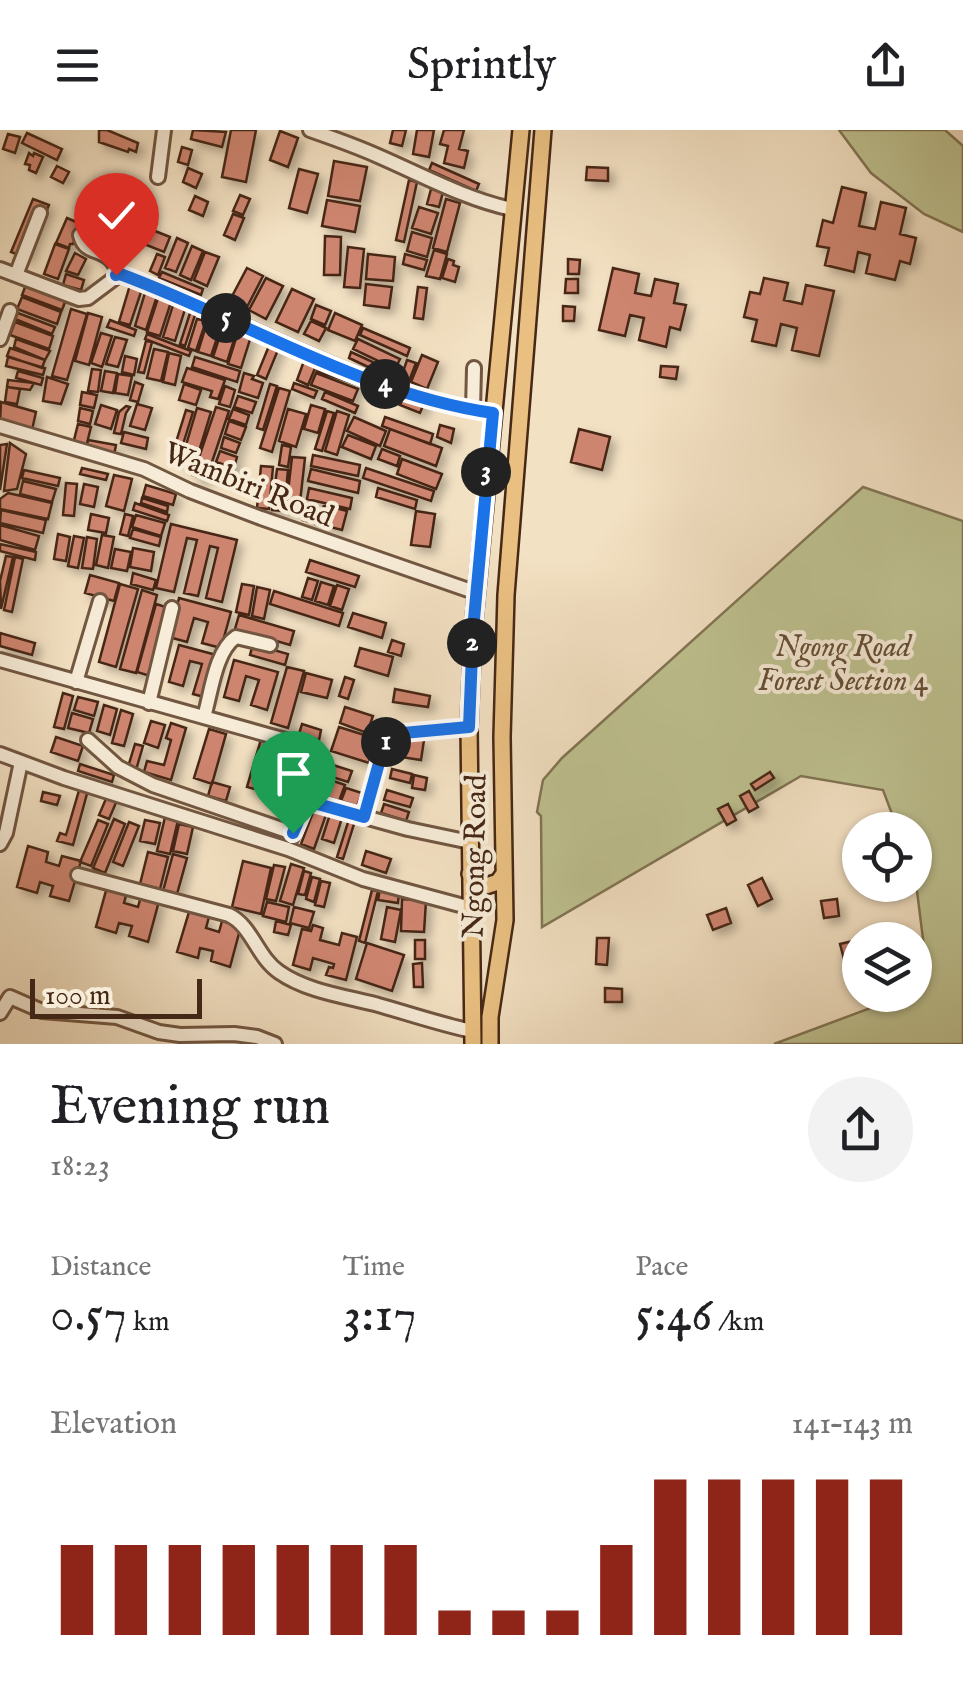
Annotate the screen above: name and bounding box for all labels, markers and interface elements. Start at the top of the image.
text: Sprintly [407,37,556,94]
icon: menu [50,38,105,93]
icon: share [858,38,913,93]
pin [74,173,159,276]
icon: check [89,188,144,243]
pin: 5 [201,293,251,343]
text: 5 [221,300,231,335]
pin: 4 [360,359,410,409]
text: 4 [378,366,392,401]
street label: Wambiri Road [158,435,340,538]
pin: 3 [461,447,511,497]
text: 3 [481,454,491,489]
pin: 2 [447,618,497,668]
text: 2 [465,625,479,660]
park label: Ngong Road Forest Section 4 [758,629,929,701]
pin: 1 [361,717,411,767]
text: 1 [381,724,391,759]
pin [251,731,336,834]
icon: arrive [266,746,321,801]
street label: Ngong Road [456,773,496,938]
map controls [842,812,932,1012]
button: locate [842,812,932,902]
button: layers [842,922,932,1012]
scale bar [30,974,202,1018]
text: 100 m [45,979,111,1014]
text: Evening run [50,1073,330,1143]
button: share [808,1077,913,1182]
text: 18:23 [50,1146,110,1187]
text: Distance [50,1250,151,1285]
text: Time [343,1250,405,1285]
text: Pace [635,1250,688,1285]
text: 0.57 [50,1285,127,1348]
text: 3:17 [343,1285,417,1348]
text: 5:46 [635,1285,712,1348]
text: km [127,1305,170,1340]
text: /km [712,1305,765,1340]
text: Elevation [50,1404,177,1445]
text: 141–143 m [792,1404,913,1445]

